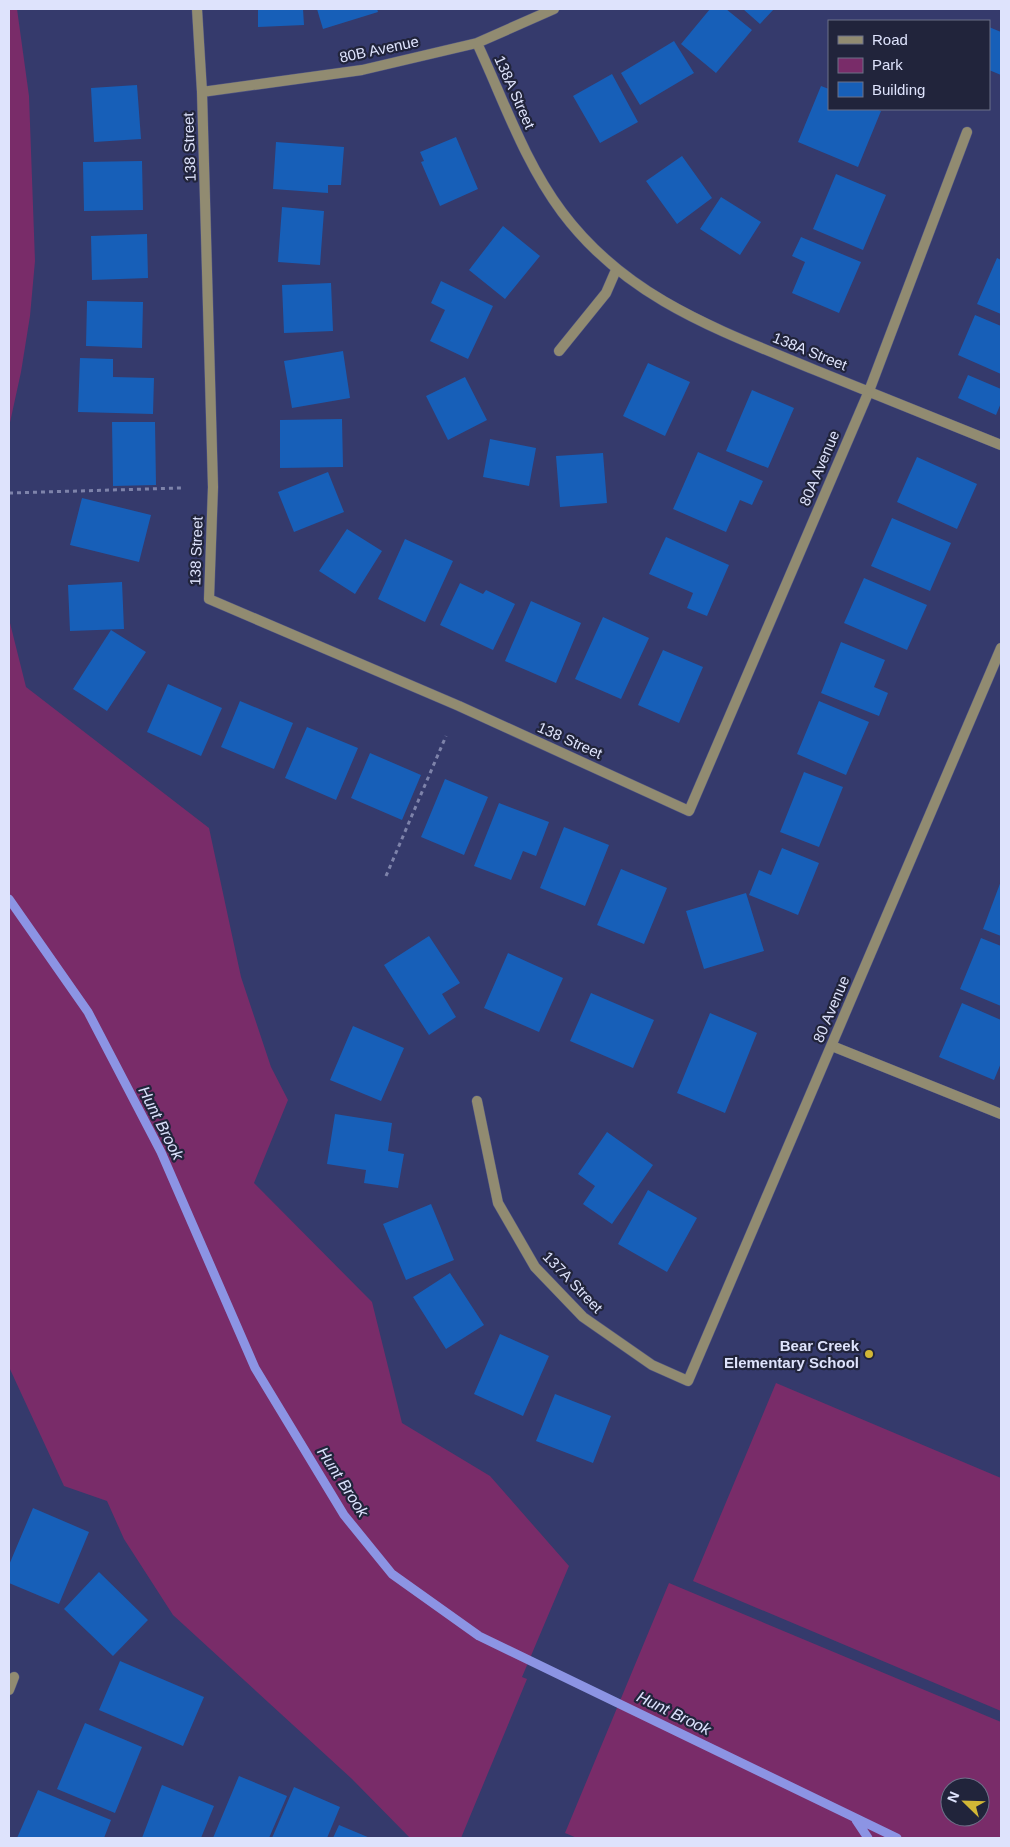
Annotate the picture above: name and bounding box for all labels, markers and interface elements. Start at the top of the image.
legend [828,20,990,110]
text: Road [872,31,908,48]
street label: 80B Avenue [338,32,420,66]
street label: 138A Street [491,53,539,132]
text: Park [872,56,903,73]
text: Building [872,81,925,98]
street label: 138 Street [179,111,199,182]
street label: 138A Street [770,328,850,374]
street label: 80A Avenue [796,428,842,508]
street label: 138 Street [186,515,206,586]
street label: 138 Street [535,718,606,762]
street label: 80 Avenue [809,973,853,1045]
water label: Hunt Brook [135,1083,187,1163]
street label: 137A Street [540,1248,607,1317]
place label: Bear Creek Elementary School [724,1337,860,1371]
marker: Bear Creek Elementary School [863,1348,875,1360]
water label: Hunt Brook [314,1444,372,1521]
water label: Hunt Brook [634,1688,715,1739]
north arrow [940,1777,990,1827]
text: N [944,1789,962,1805]

